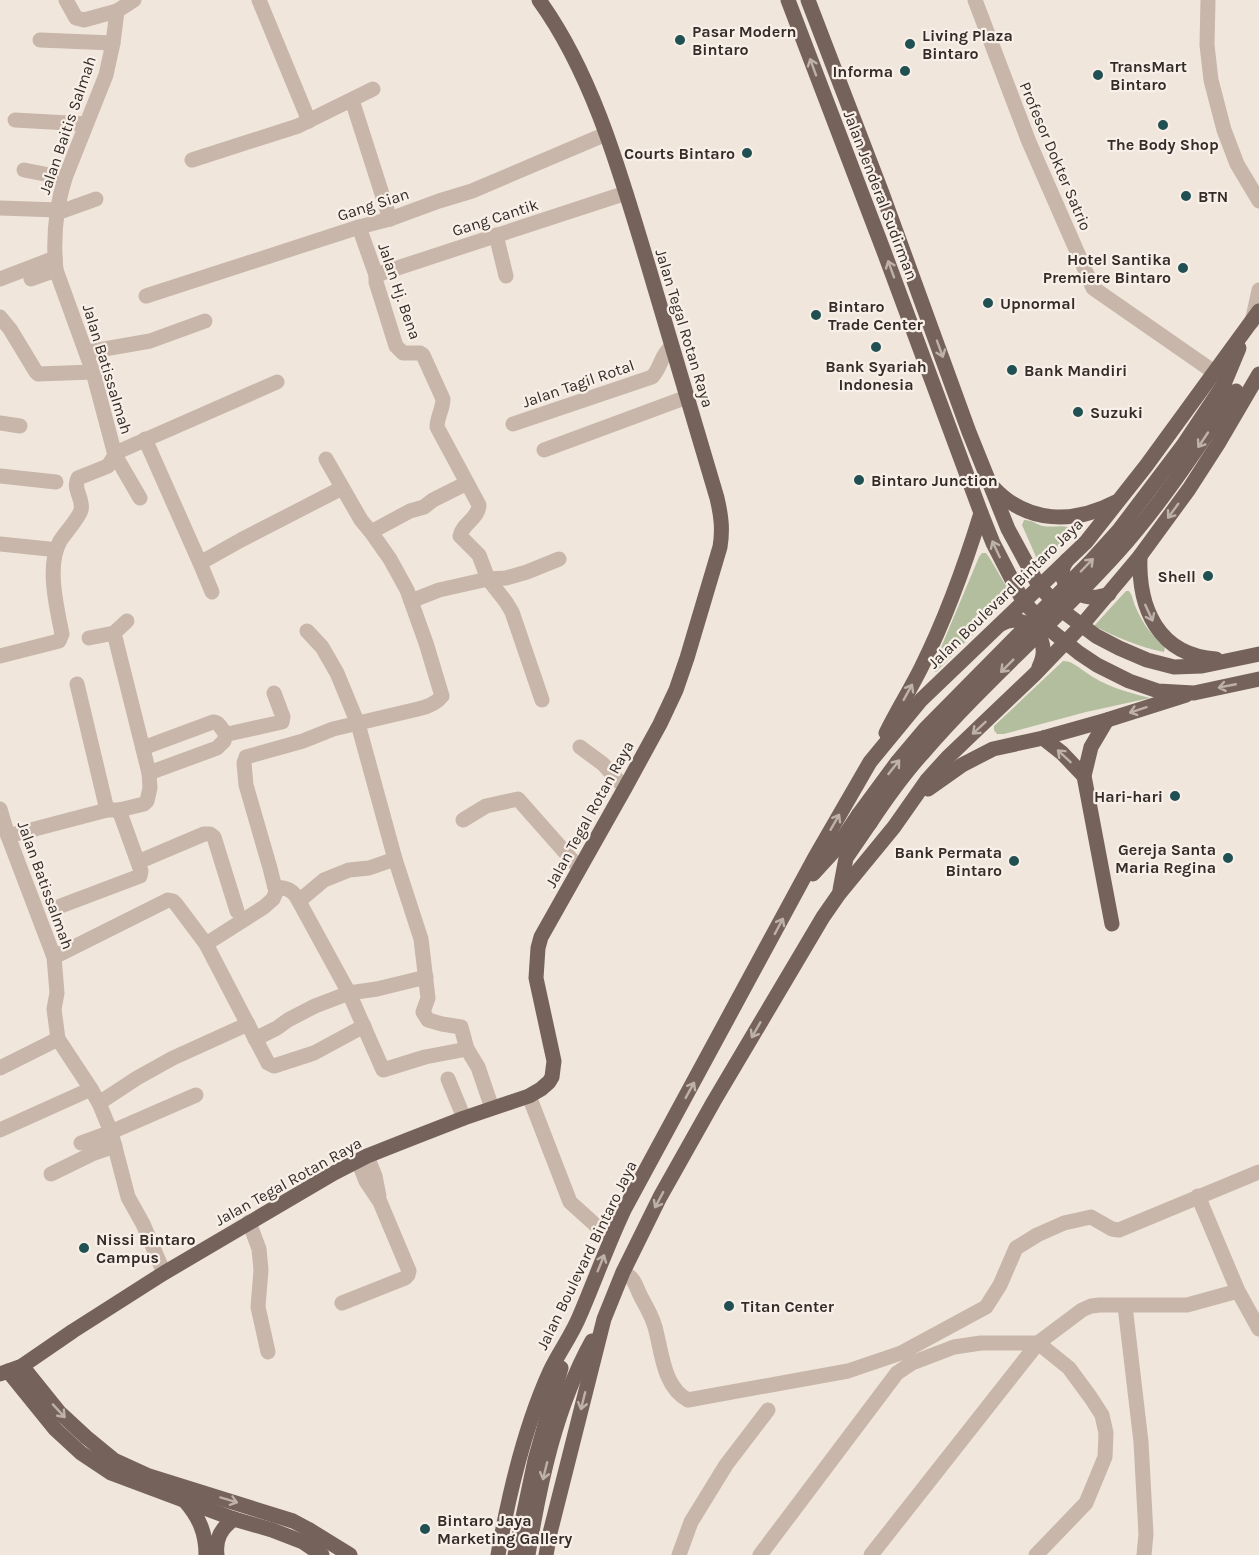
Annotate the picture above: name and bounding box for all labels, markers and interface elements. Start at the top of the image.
place label: Pasar Modern Bintaro [692,22,796,59]
place label: Living Plaza Bintaro [922,26,1013,63]
marker: Pasar Modern Bintaro [673,33,687,47]
marker: Living Plaza Bintaro [903,37,917,51]
street label: Jalan Baitis Salmah [35,54,100,197]
place label: TransMart Bintaro [1110,57,1187,94]
one-way arrow [807,58,818,77]
place label: Informa [832,62,893,81]
marker: Informa [898,64,912,78]
marker: TransMart Bintaro [1091,68,1105,82]
street label: Profesor Dokter Satrio [1016,79,1095,233]
street label: Jalan Jenderal Sudirman [839,108,922,282]
marker: The Body Shop [1156,118,1170,132]
place label: The Body Shop [1107,135,1219,154]
place label: Courts Bintaro [624,144,735,163]
marker: Courts Bintaro [740,146,754,160]
street label: Gang Sian [335,184,412,225]
place label: BTN [1198,187,1228,206]
marker: BTN [1179,189,1193,203]
street label: Gang Cantik [450,195,541,240]
street label: Jalan Hj. Bena [374,240,425,342]
street label: Jalan Tegal Rotan Raya [651,247,718,410]
place label: Hotel Santika Premiere Bintaro [1043,250,1171,287]
one-way arrow [884,260,895,279]
marker: Hotel Santika Premiere Bintaro [1176,261,1190,275]
place label: Upnormal [1000,294,1076,313]
marker: Upnormal [981,296,995,310]
place label: Bintaro Trade Center [828,297,924,334]
street label: Jalan Batissalmah [79,302,136,437]
marker: Bintaro Trade Center [809,308,823,322]
marker: Bank Syariah Indonesia [869,340,883,354]
one-way arrow [936,340,947,358]
street label: Jalan Tagil Rotal [520,355,637,412]
place label: Bank Syariah Indonesia [825,357,927,394]
place label: Bank Mandiri [1024,361,1127,380]
marker: Bank Mandiri [1005,363,1019,377]
place label: Suzuki [1090,403,1143,422]
marker: Suzuki [1071,405,1085,419]
one-way arrow [1197,431,1209,448]
place label: Bintaro Junction [871,471,998,490]
marker: Bintaro Junction [852,473,866,487]
one-way arrow [1167,503,1179,519]
street label: Jalan Boulevard Bintaro Jaya [924,514,1087,672]
one-way arrow [990,541,1002,559]
one-way arrow [1079,558,1094,573]
place label: Shell [1158,567,1196,586]
marker: Shell [1201,569,1215,583]
one-way arrow [1144,604,1155,622]
one-way arrow [1000,658,1014,673]
one-way arrow [1217,681,1237,692]
one-way arrow [902,684,914,701]
one-way arrow [1129,705,1148,716]
one-way arrow [971,721,986,735]
street label: Jalan Tegal Rotan Raya [541,738,638,891]
one-way arrow [1057,749,1072,763]
one-way arrow [887,759,900,775]
place label: Hari-hari [1094,787,1163,806]
marker: Hari-hari [1168,789,1182,803]
one-way arrow [829,814,841,831]
street label: Jalan Batissalmah [14,818,78,952]
place label: Gereja Santa Maria Regina [1115,840,1216,877]
place label: Bank Permata Bintaro [895,843,1002,880]
marker: Gereja Santa Maria Regina [1221,851,1235,865]
marker: Bank Permata Bintaro [1007,854,1021,868]
one-way arrow [774,917,785,935]
one-way arrow [749,1021,761,1038]
one-way arrow [684,1082,696,1099]
street label: Jalan Tegal Rotan Raya [212,1133,365,1230]
street label: Jalan Boulevard Bintaro Jaya [532,1158,641,1353]
one-way arrow [653,1190,664,1208]
place label: Nissi Bintaro Campus [96,1230,196,1267]
marker: Nissi Bintaro Campus [77,1241,91,1255]
one-way arrow [596,1255,607,1273]
place label: Titan Center [741,1297,835,1316]
marker: Titan Center [722,1299,736,1313]
one-way arrow [577,1391,589,1410]
one-way arrow [52,1404,66,1419]
one-way arrow [538,1462,550,1481]
one-way arrow [219,1495,238,1506]
place label: Bintaro Jaya Marketing Gallery [437,1511,572,1548]
marker: Bintaro Jaya Marketing Gallery [418,1522,432,1536]

